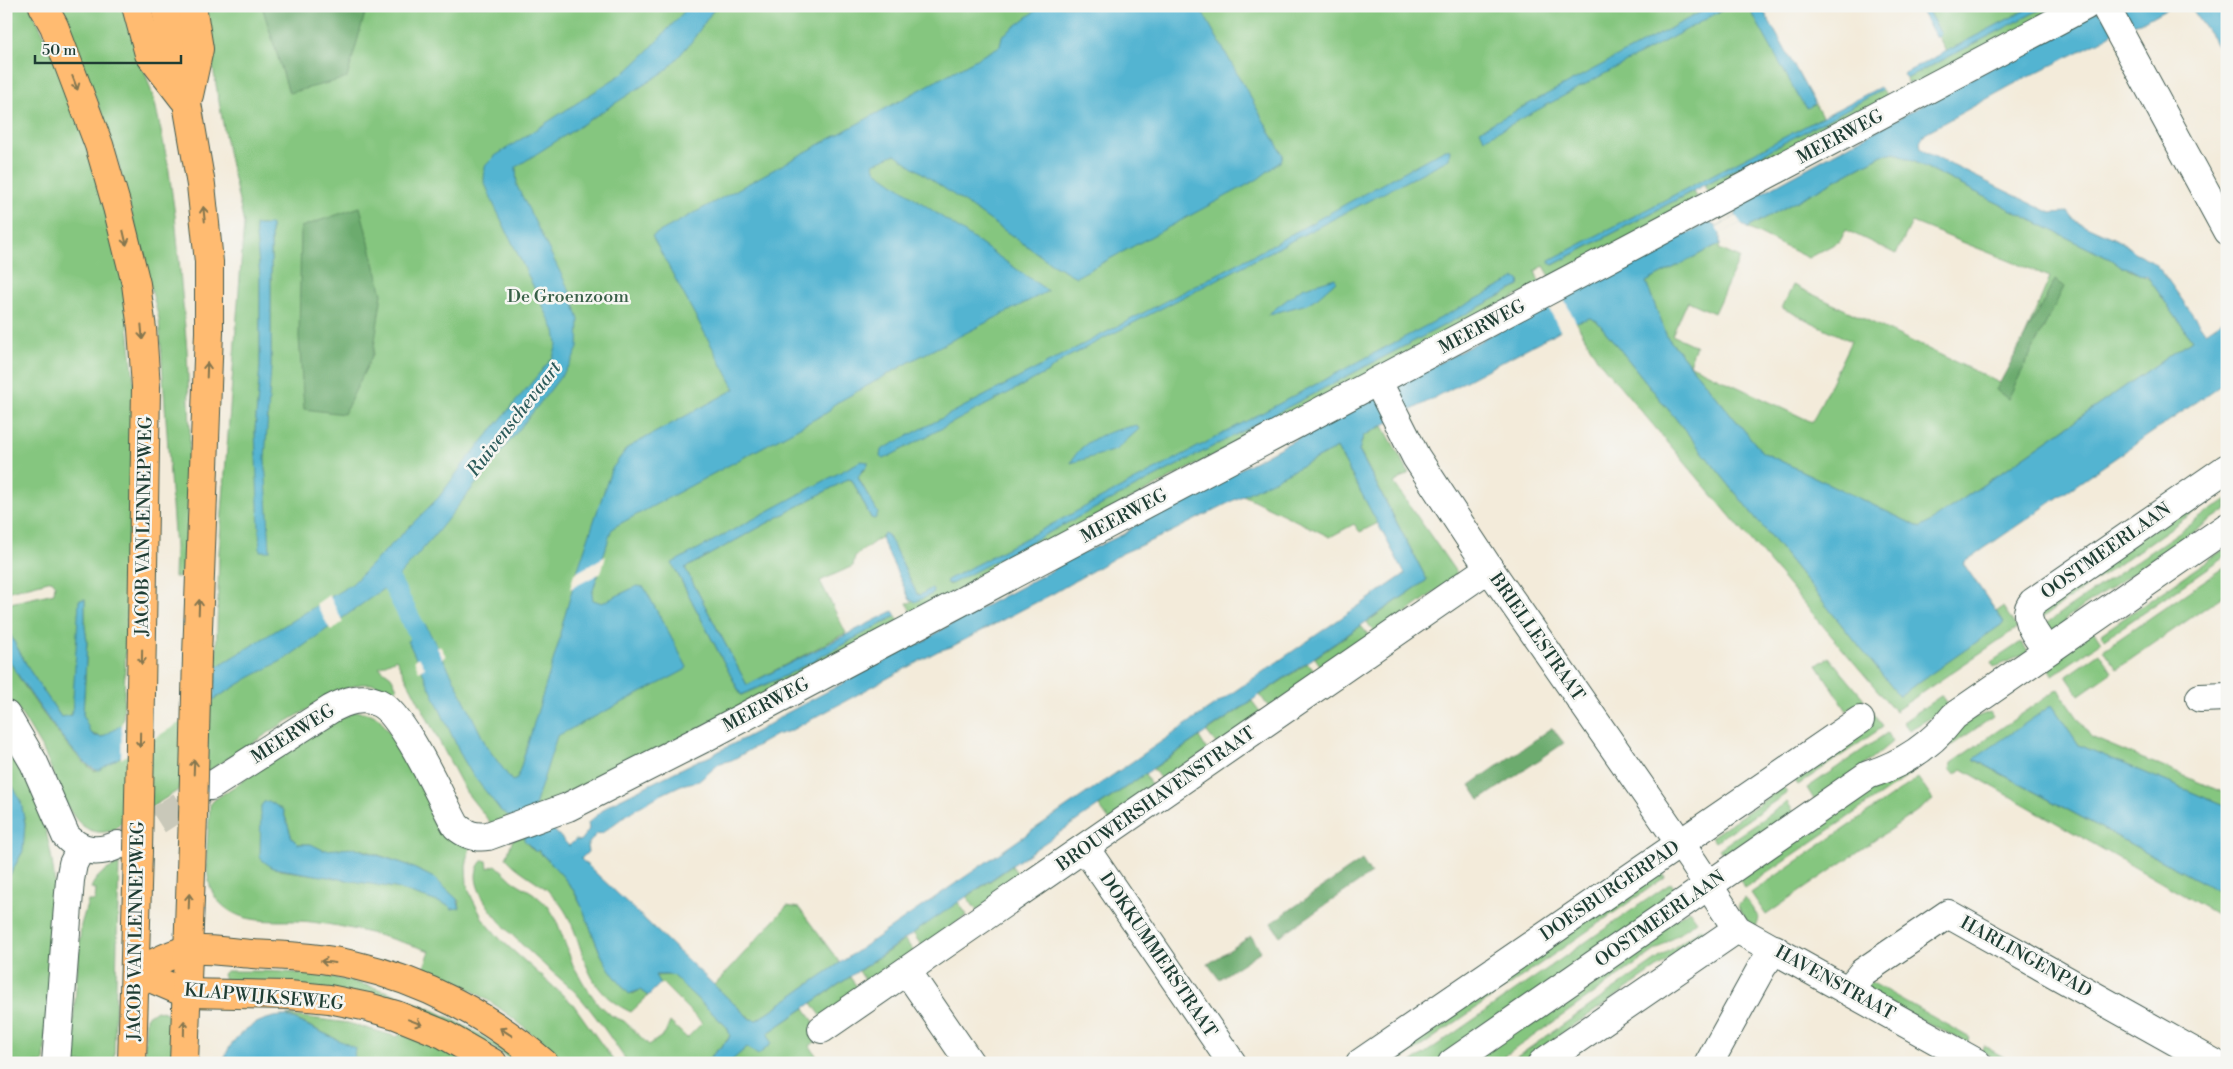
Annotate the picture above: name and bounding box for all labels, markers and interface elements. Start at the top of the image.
scale bar [35,32,181,64]
text: 50 m [42,41,76,60]
one-way arrow [71,75,80,91]
street label: MEERWEG [1793,104,1888,169]
one-way arrow [199,206,209,222]
one-way arrow [121,229,130,245]
park label: De Groenzoom [507,285,629,308]
street label: MEERWEG [1435,294,1530,359]
one-way arrow [137,324,147,340]
water label: Ruivenschevaart [461,356,567,482]
one-way arrow [203,362,212,378]
street label: JACOB VAN LENNEPWEG [131,415,157,637]
street label: MEERWEG [1077,483,1172,548]
street label: OOSTMEERLAAN [2037,497,2176,604]
street label: BRIELLESTRAAT [1484,568,1590,706]
one-way arrow [194,599,204,616]
one-way arrow [137,649,147,665]
street label: MEERWEG [719,672,814,737]
street label: MEERWEG [247,699,340,769]
street label: BROUWERSHAVENSTRAAT [1051,721,1260,877]
one-way arrow [135,732,145,748]
one-way arrow [189,759,199,776]
street label: JACOB VAN LENNEPWEG [123,820,149,1042]
street label: DOESBURGERPAD [1536,836,1684,946]
street label: OOSTMEERLAAN [1591,865,1730,972]
street label: DOKKUMMERSTRAAT [1094,868,1222,1042]
one-way arrow [184,894,193,910]
street label: HARLINGENPAD [1956,911,2096,1003]
street label: HAVENSTRAAT [1771,940,1899,1026]
one-way arrow [320,956,336,966]
street label: KLAPWIJKSEWEG [183,979,345,1015]
one-way arrow [407,1018,422,1027]
one-way arrow [180,1020,189,1036]
one-way arrow [499,1027,513,1037]

